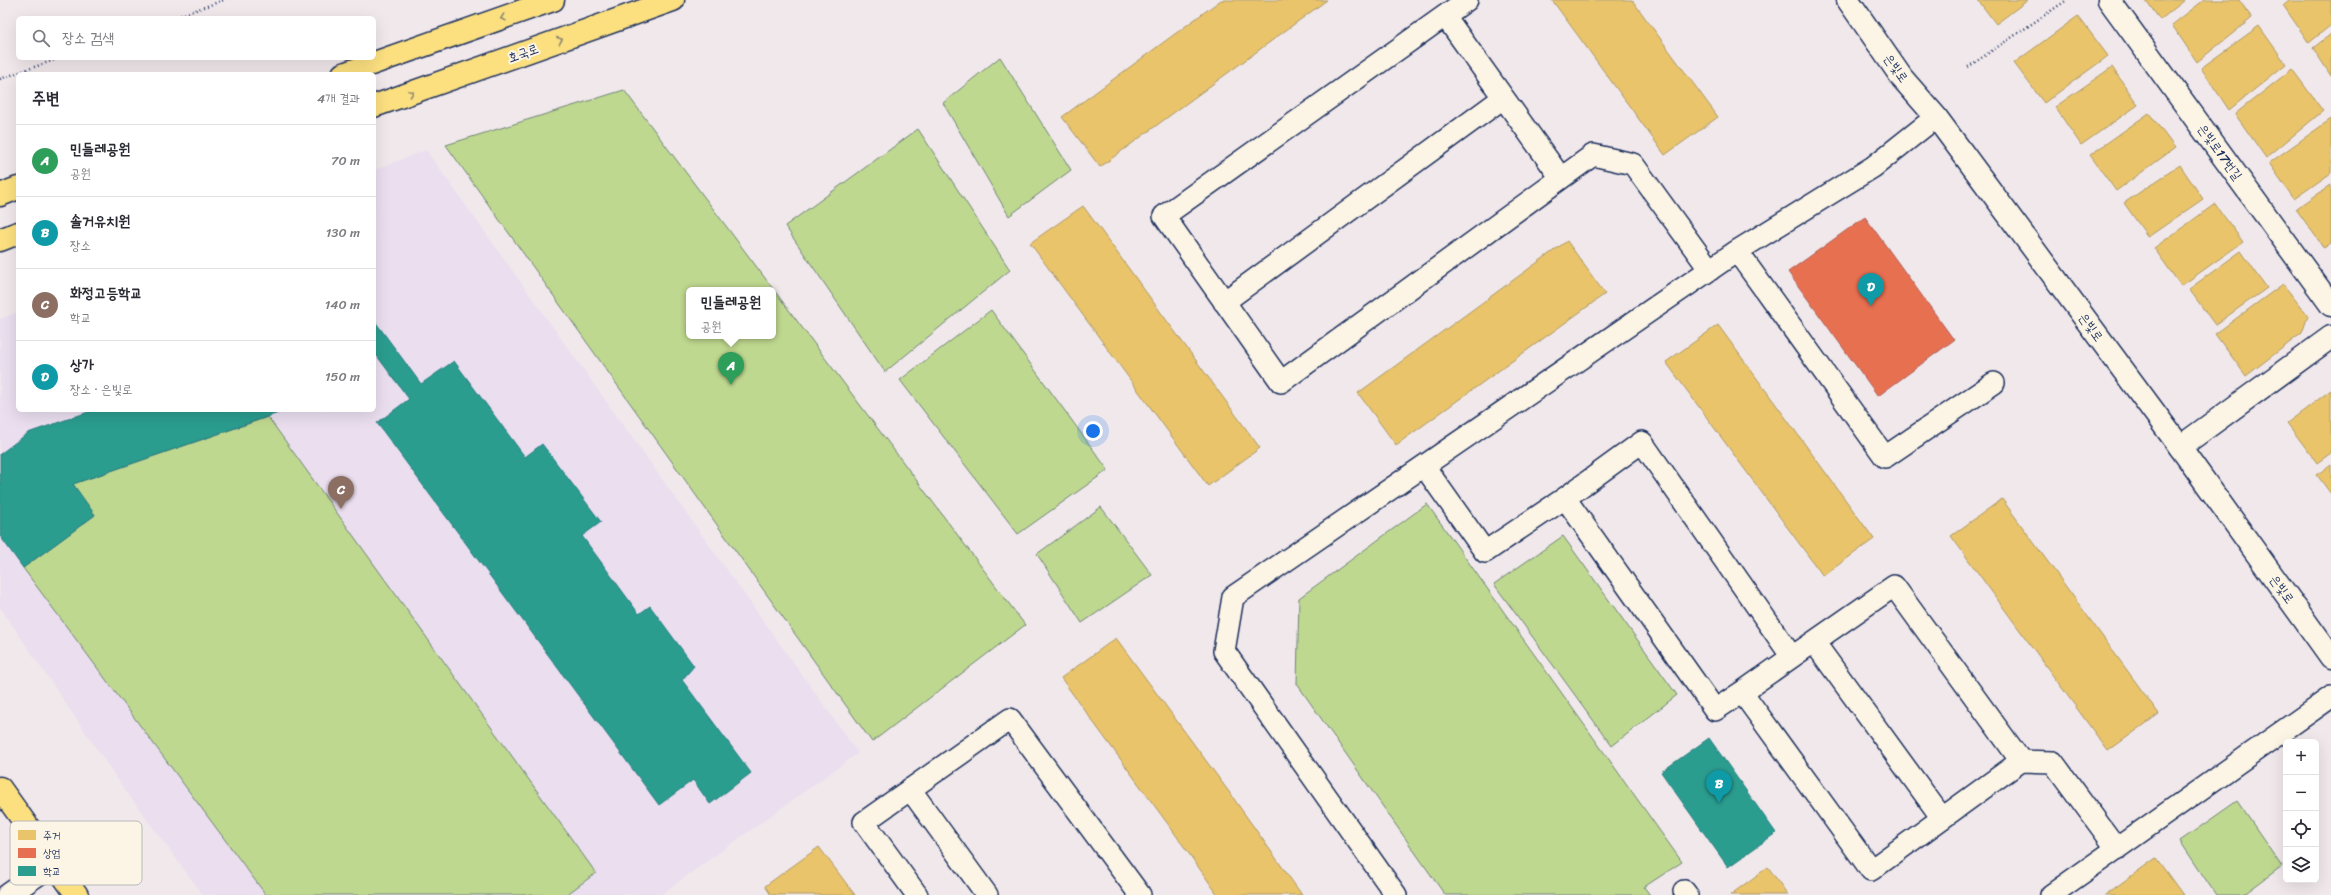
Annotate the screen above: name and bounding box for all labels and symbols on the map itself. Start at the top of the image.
one-way arrow [500,13,507,21]
one-way arrow [556,36,563,44]
street label: 호국로 [504,37,542,69]
street label: 은빛로 [1877,49,1915,87]
one-way arrow [407,89,414,98]
street label: 은빛로17번길 [2192,119,2248,185]
pin: D [1858,273,1884,306]
street label: 은빛로 [2072,308,2110,346]
pin: A [718,352,744,385]
your location [1083,421,1103,441]
pin: C [328,476,354,509]
street label: 은빛로 [2263,570,2301,608]
pin: B [1706,770,1732,803]
legend [10,821,142,885]
text: 주거 [43,826,61,845]
text: 상업 [43,844,61,863]
text: 학교 [43,862,61,881]

